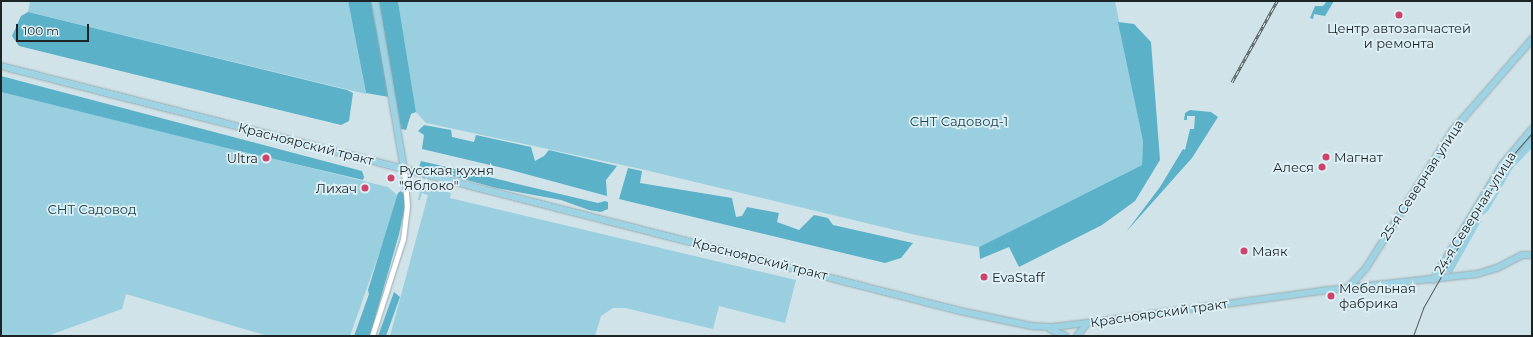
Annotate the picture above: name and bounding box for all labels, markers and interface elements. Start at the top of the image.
marker: Центр автозапчастей и ремонта [1394,10,1404,20]
scale bar [18,16,91,42]
place label: Центр автозапчастей и ремонта [1327,21,1471,52]
text: 100 m [23,23,59,38]
park label: СНТ Садовод-1 [910,113,1008,129]
street label: 25-я Северная улица [1377,117,1467,243]
street label: Красноярский тракт [237,120,375,168]
place label: Магнат [1334,149,1383,165]
street label: 24-я Северная улица [1431,149,1519,277]
place label: Ultra [227,150,258,166]
marker: Магнат [1321,152,1331,162]
marker: Ultra [261,153,271,163]
place label: Алеся [1273,159,1314,175]
marker: Алеся [1317,162,1327,172]
place label: Русская кухня "Яблоко" [399,163,494,194]
marker: Русская кухня "Яблоко" [386,173,396,183]
place label: Лихач [316,180,357,196]
marker: Лихач [360,183,370,193]
park label: СНТ Садовод [47,201,137,217]
street label: Красноярский тракт [691,235,829,283]
place label: Маяк [1252,243,1288,259]
marker: Маяк [1239,246,1249,256]
place label: EvaStaff [992,269,1045,285]
marker: EvaStaff [979,272,989,282]
place label: Мебельная фабрика [1339,281,1416,312]
marker: Мебельная фабрика [1326,291,1336,301]
street label: Красноярский тракт [1089,296,1229,330]

